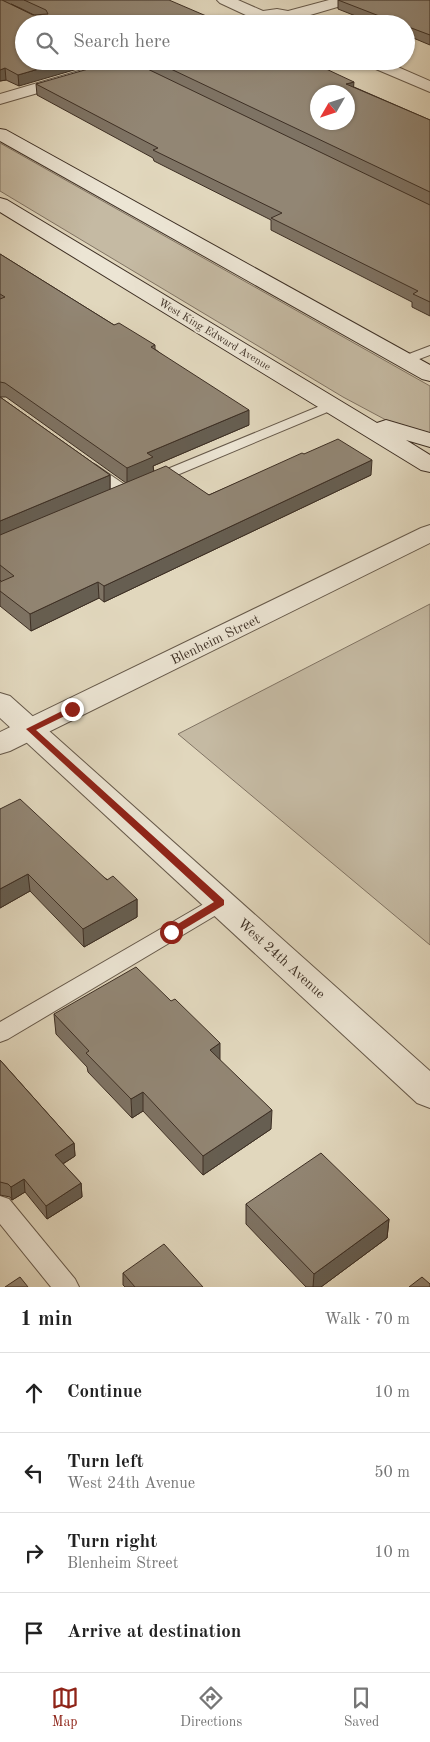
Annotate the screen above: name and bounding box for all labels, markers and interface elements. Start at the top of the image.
search box [15,15,415,70]
icon: search [33,29,61,57]
text: Search here [73,33,170,52]
north arrow [310,85,355,130]
street label: West King Edward Avenue [156,297,272,373]
street label: Blenheim Street [169,612,262,668]
route end [61,698,84,721]
street label: West 24th Avenue [235,916,328,1001]
route start [160,921,183,944]
text: 1 min [20,1309,73,1330]
text: Walk · 70 m [324,1312,410,1328]
icon: ahead [20,1379,48,1407]
text: Continue [67,1383,142,1402]
text: 10 m [374,1385,410,1401]
text: Turn left [67,1453,144,1472]
icon: left [20,1459,48,1487]
text: 50 m [374,1465,410,1481]
text: West 24th Avenue [67,1476,195,1492]
text: Turn right [67,1533,157,1552]
icon: right [20,1539,48,1567]
text: 10 m [374,1545,410,1561]
text: Blenheim Street [67,1556,178,1572]
icon: arrive [20,1619,48,1647]
text: Arrive at destination [67,1623,241,1642]
tab: Map [51,1684,79,1731]
tab: Directions [180,1684,242,1731]
tab: Saved [344,1684,379,1731]

